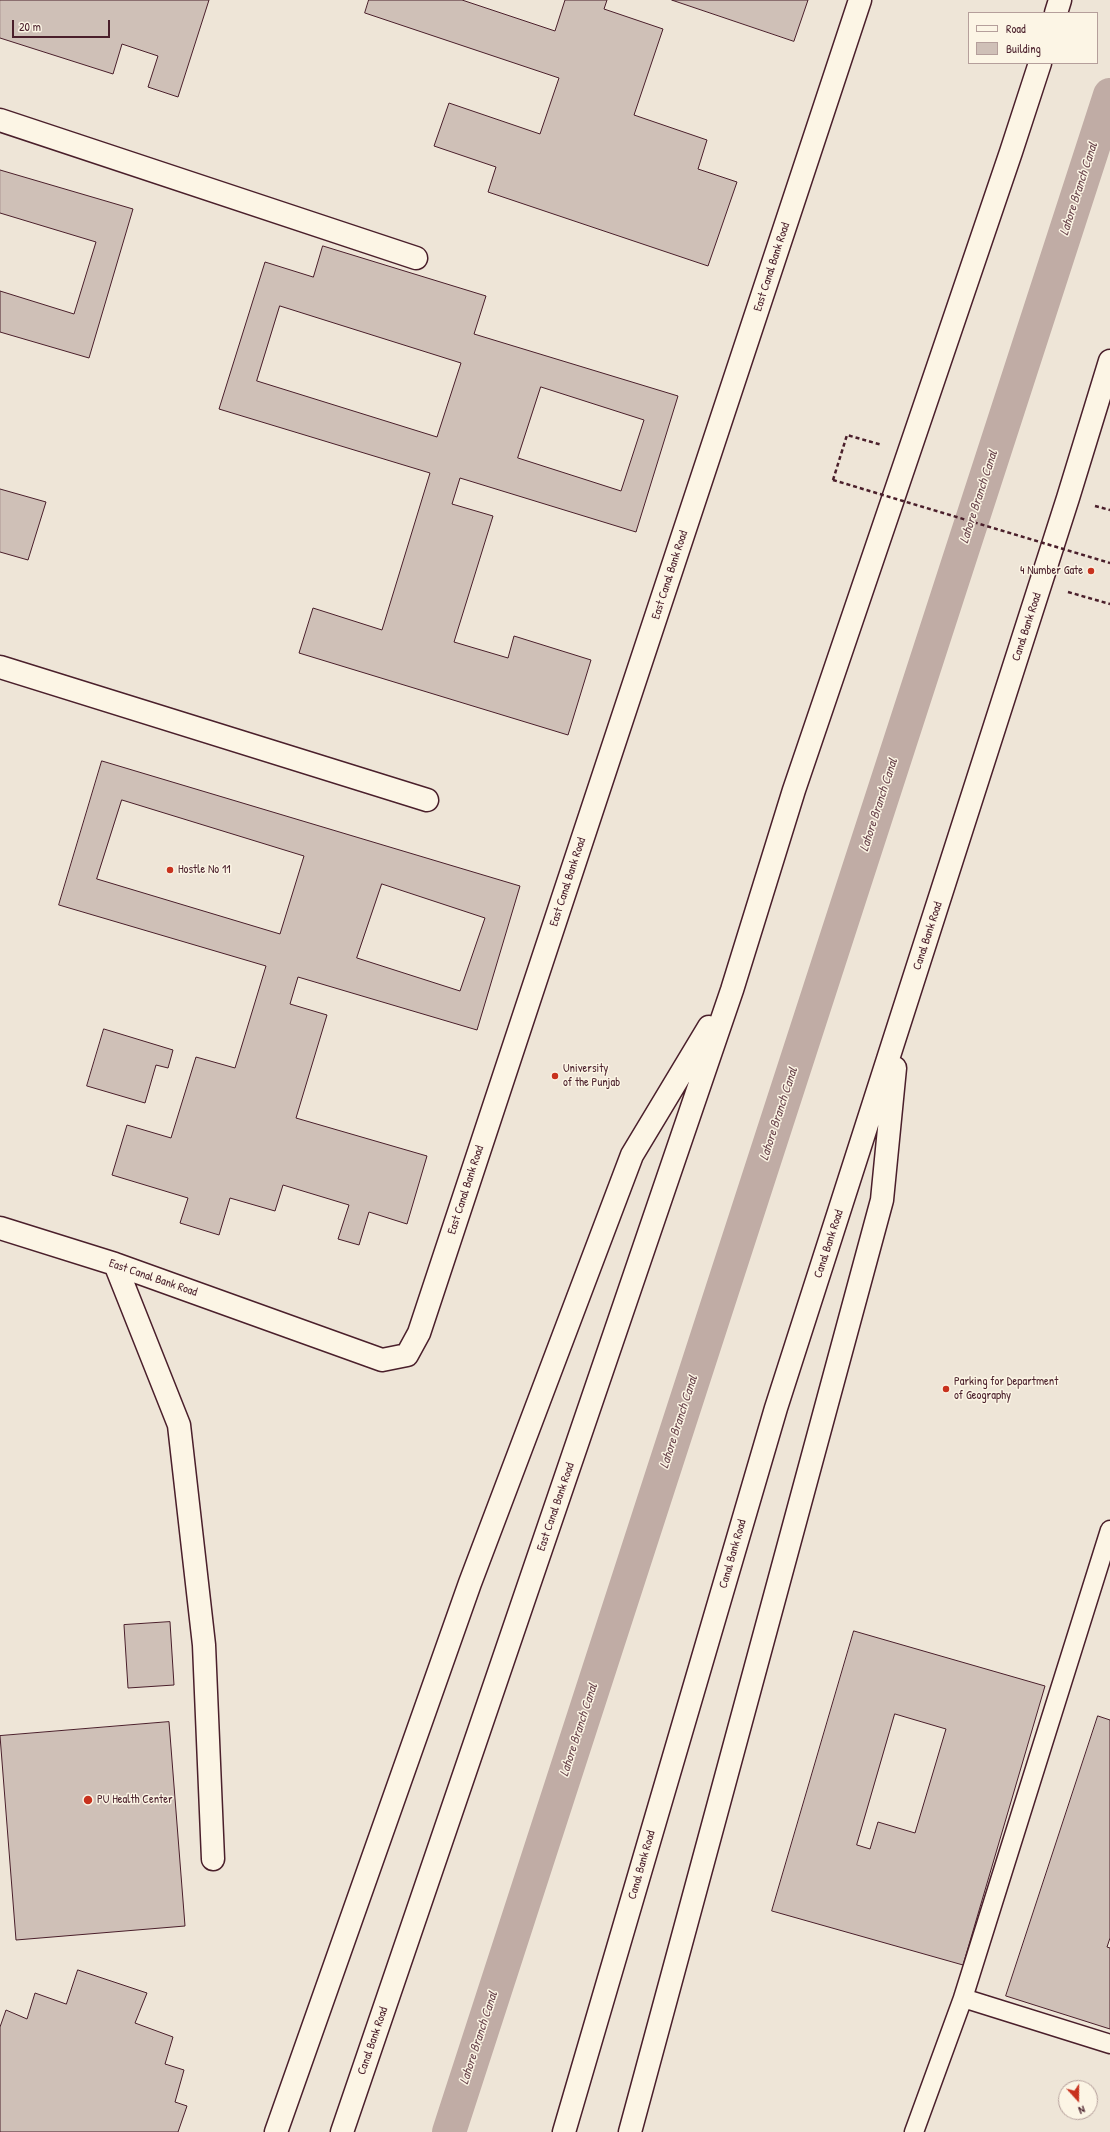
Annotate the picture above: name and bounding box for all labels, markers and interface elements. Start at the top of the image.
scale bar [14,12,112,38]
legend [968,12,1098,64]
text: 20 m [19,18,41,35]
text: Road [1006,20,1026,37]
text: Building [1006,40,1041,57]
water label: Lahore Branch Canal [1057,141,1101,237]
street label: East Canal Bank Road [751,221,793,313]
water label: Lahore Branch Canal [957,449,1001,545]
street label: East Canal Bank Road [649,529,691,621]
place label: 4 Number Gate [1020,564,1083,578]
marker: 4 Number Gate [1086,566,1096,576]
street label: Canal Bank Road [1009,591,1045,663]
water label: Lahore Branch Canal [857,757,901,853]
street label: East Canal Bank Road [547,836,589,928]
place label: Hostle No 11 [178,863,231,877]
marker: Hostle No 11 [165,865,175,875]
street label: Canal Bank Road [910,900,946,972]
place label: University of the Punjab [563,1062,620,1090]
water label: Lahore Branch Canal [757,1066,801,1162]
marker: University of the Punjab [550,1071,560,1081]
street label: East Canal Bank Road [445,1144,487,1236]
street label: Canal Bank Road [811,1208,847,1280]
street label: East Canal Bank Road [107,1256,199,1300]
water label: Lahore Branch Canal [657,1374,701,1470]
place label: Parking for Department of Geography [954,1375,1058,1403]
marker: Parking for Department of Geography [941,1384,951,1394]
street label: East Canal Bank Road [534,1461,578,1553]
street label: Canal Bank Road [716,1518,750,1590]
water label: Lahore Branch Canal [557,1682,601,1778]
place label: PU Health Center [97,1793,173,1807]
marker: PU Health Center [82,1794,94,1806]
street label: Canal Bank Road [625,1829,659,1901]
water label: Lahore Branch Canal [457,1990,501,2086]
street label: Canal Bank Road [355,2005,391,2077]
north arrow [1058,2080,1098,2120]
text: N [1077,2103,1087,2118]

